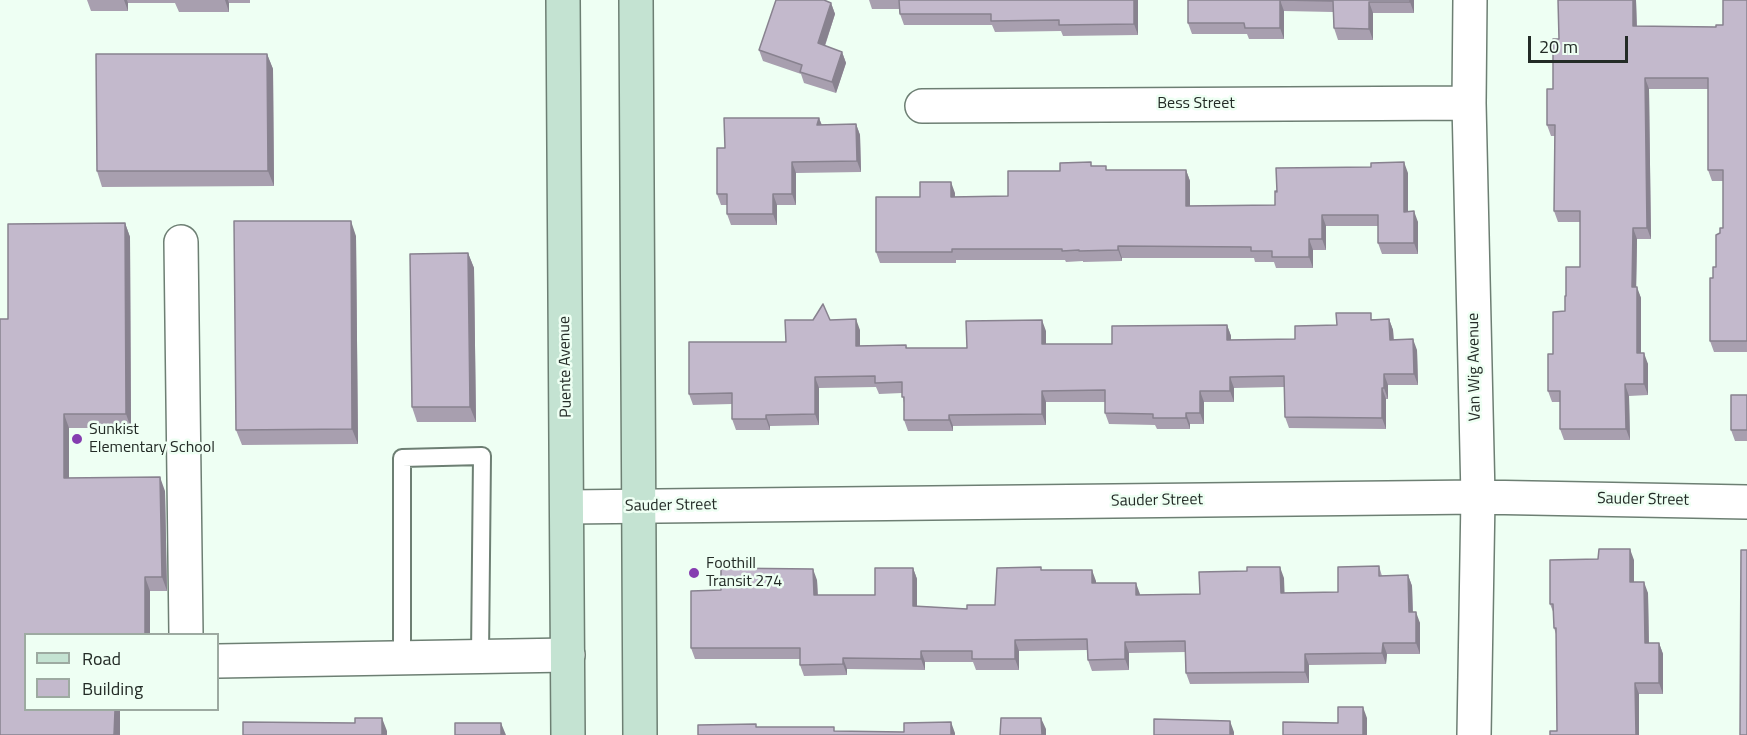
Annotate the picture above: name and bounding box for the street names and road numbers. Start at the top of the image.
street label: Bess Street [1157,94,1235,114]
street label: Van Wig Avenue [1464,313,1486,421]
street label: Puente Avenue [556,316,576,418]
street label: Sauder Street [1597,490,1689,510]
street label: Sauder Street [1111,491,1203,511]
street label: Sauder Street [625,496,717,516]

